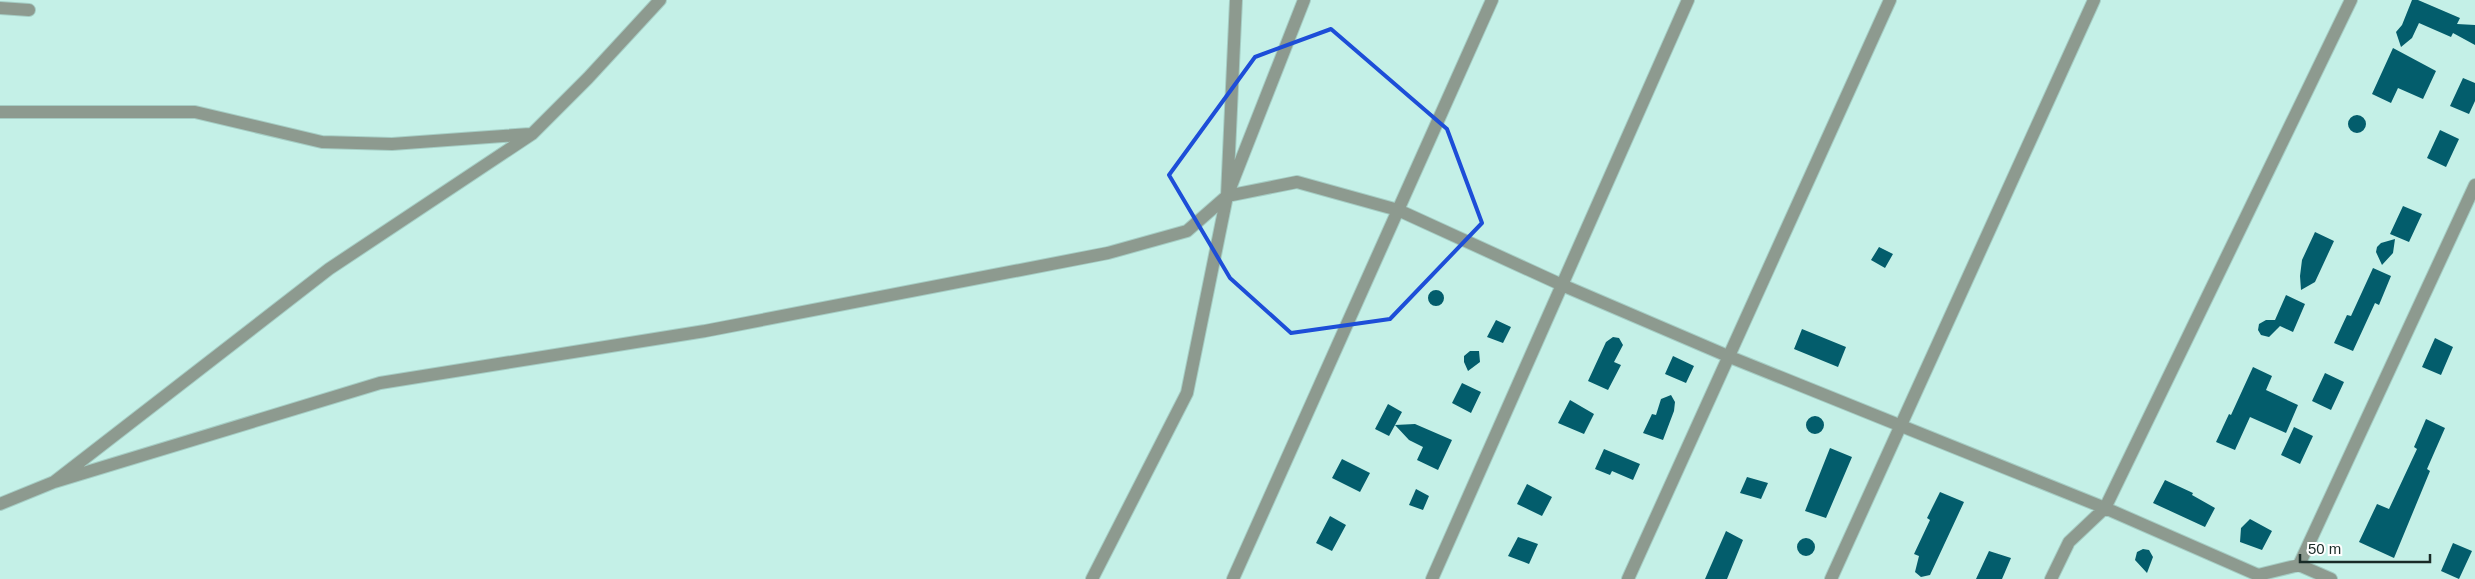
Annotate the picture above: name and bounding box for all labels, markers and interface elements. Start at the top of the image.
scale bar [2300,532,2430,564]
text: 50 m [2308,540,2341,557]

